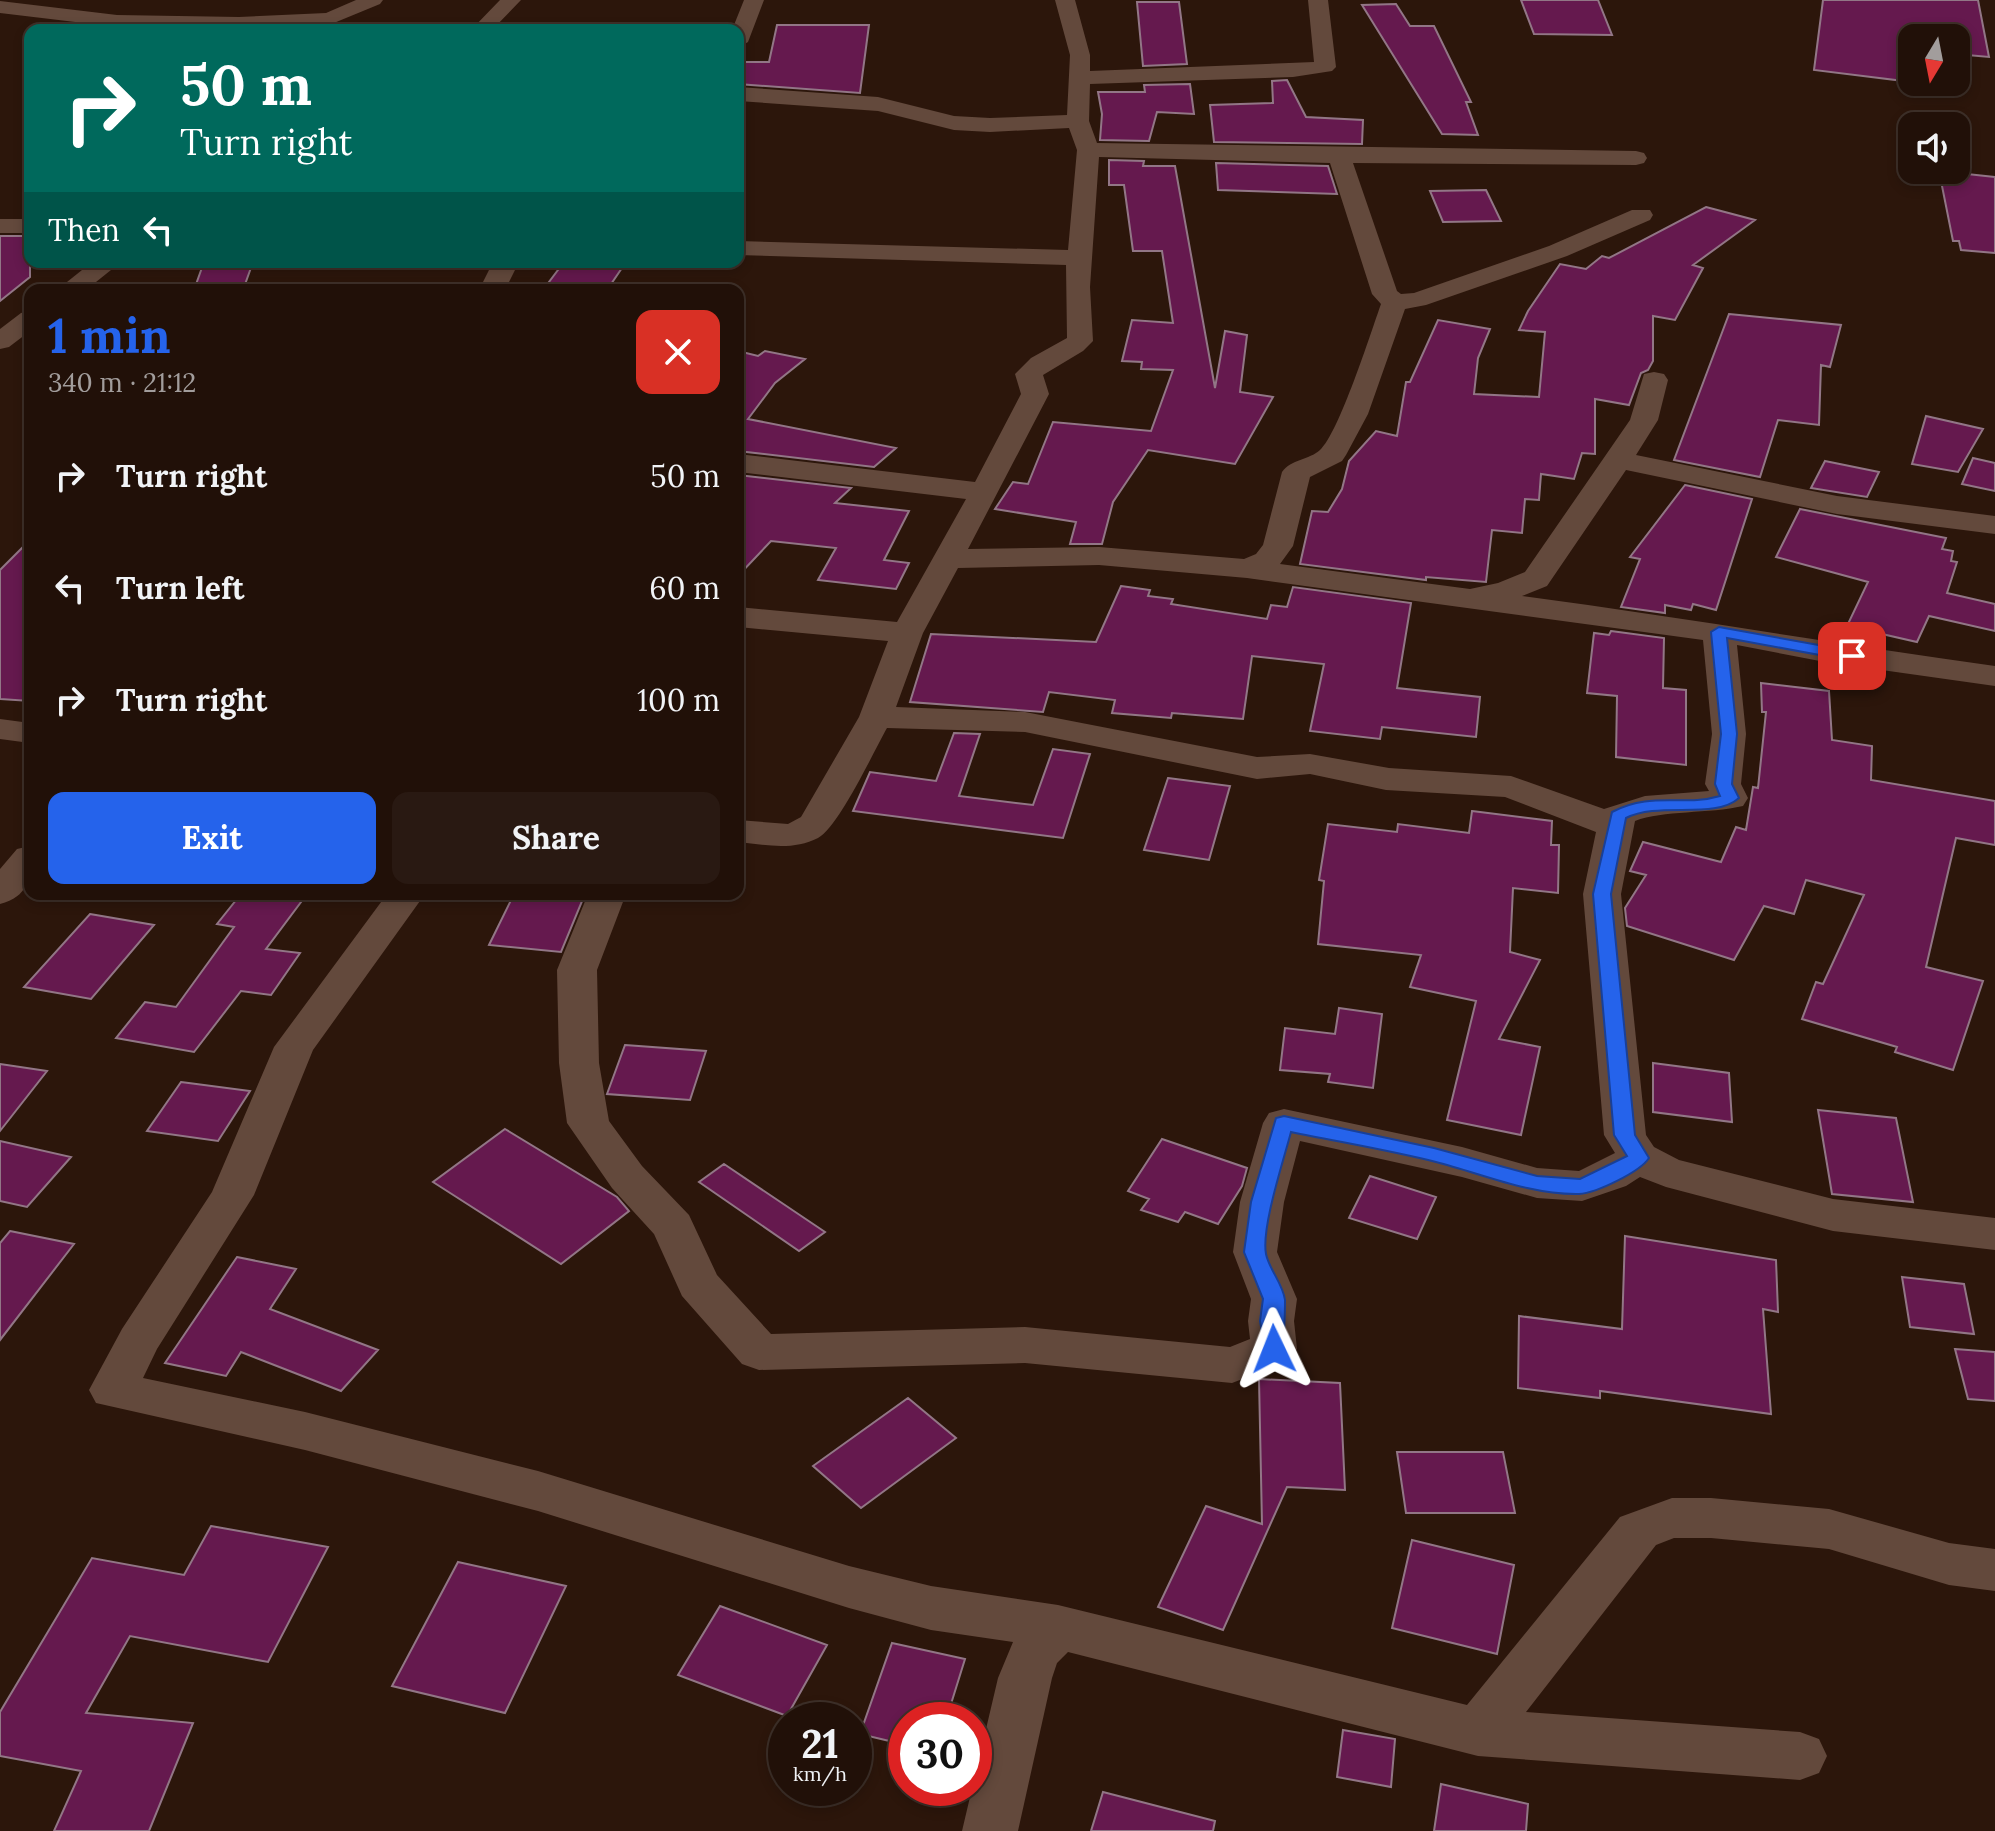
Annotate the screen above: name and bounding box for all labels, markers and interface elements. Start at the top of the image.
north arrow [1898,24,1970,96]
map controls [1898,24,1970,184]
text: 50 m [180,49,312,120]
icon: right [48,56,152,160]
button: sound [1898,112,1970,184]
text: Turn right [180,119,353,165]
icon: left [136,208,180,252]
text: Then [48,211,120,249]
text: 1 min [48,305,171,366]
button: close [636,310,720,394]
text: 340 m · 21:12 [48,366,196,399]
icon: right [48,454,92,498]
text: Turn right [116,457,267,495]
text: 50 m [650,457,720,495]
icon: left [48,566,92,610]
text: Turn left [116,569,244,607]
text: 60 m [649,569,720,607]
pin [1818,622,1886,690]
icon: arrive [1830,634,1874,678]
icon: right [48,678,92,722]
text: Turn right [116,681,267,719]
text: 100 m [637,681,720,719]
button: Exit [48,792,376,884]
button: Share [392,792,720,884]
position arrow [1232,1307,1316,1391]
speed limit sign: 30 [888,1702,992,1806]
text: 21 [801,1718,839,1769]
text: km/h [793,1761,847,1786]

